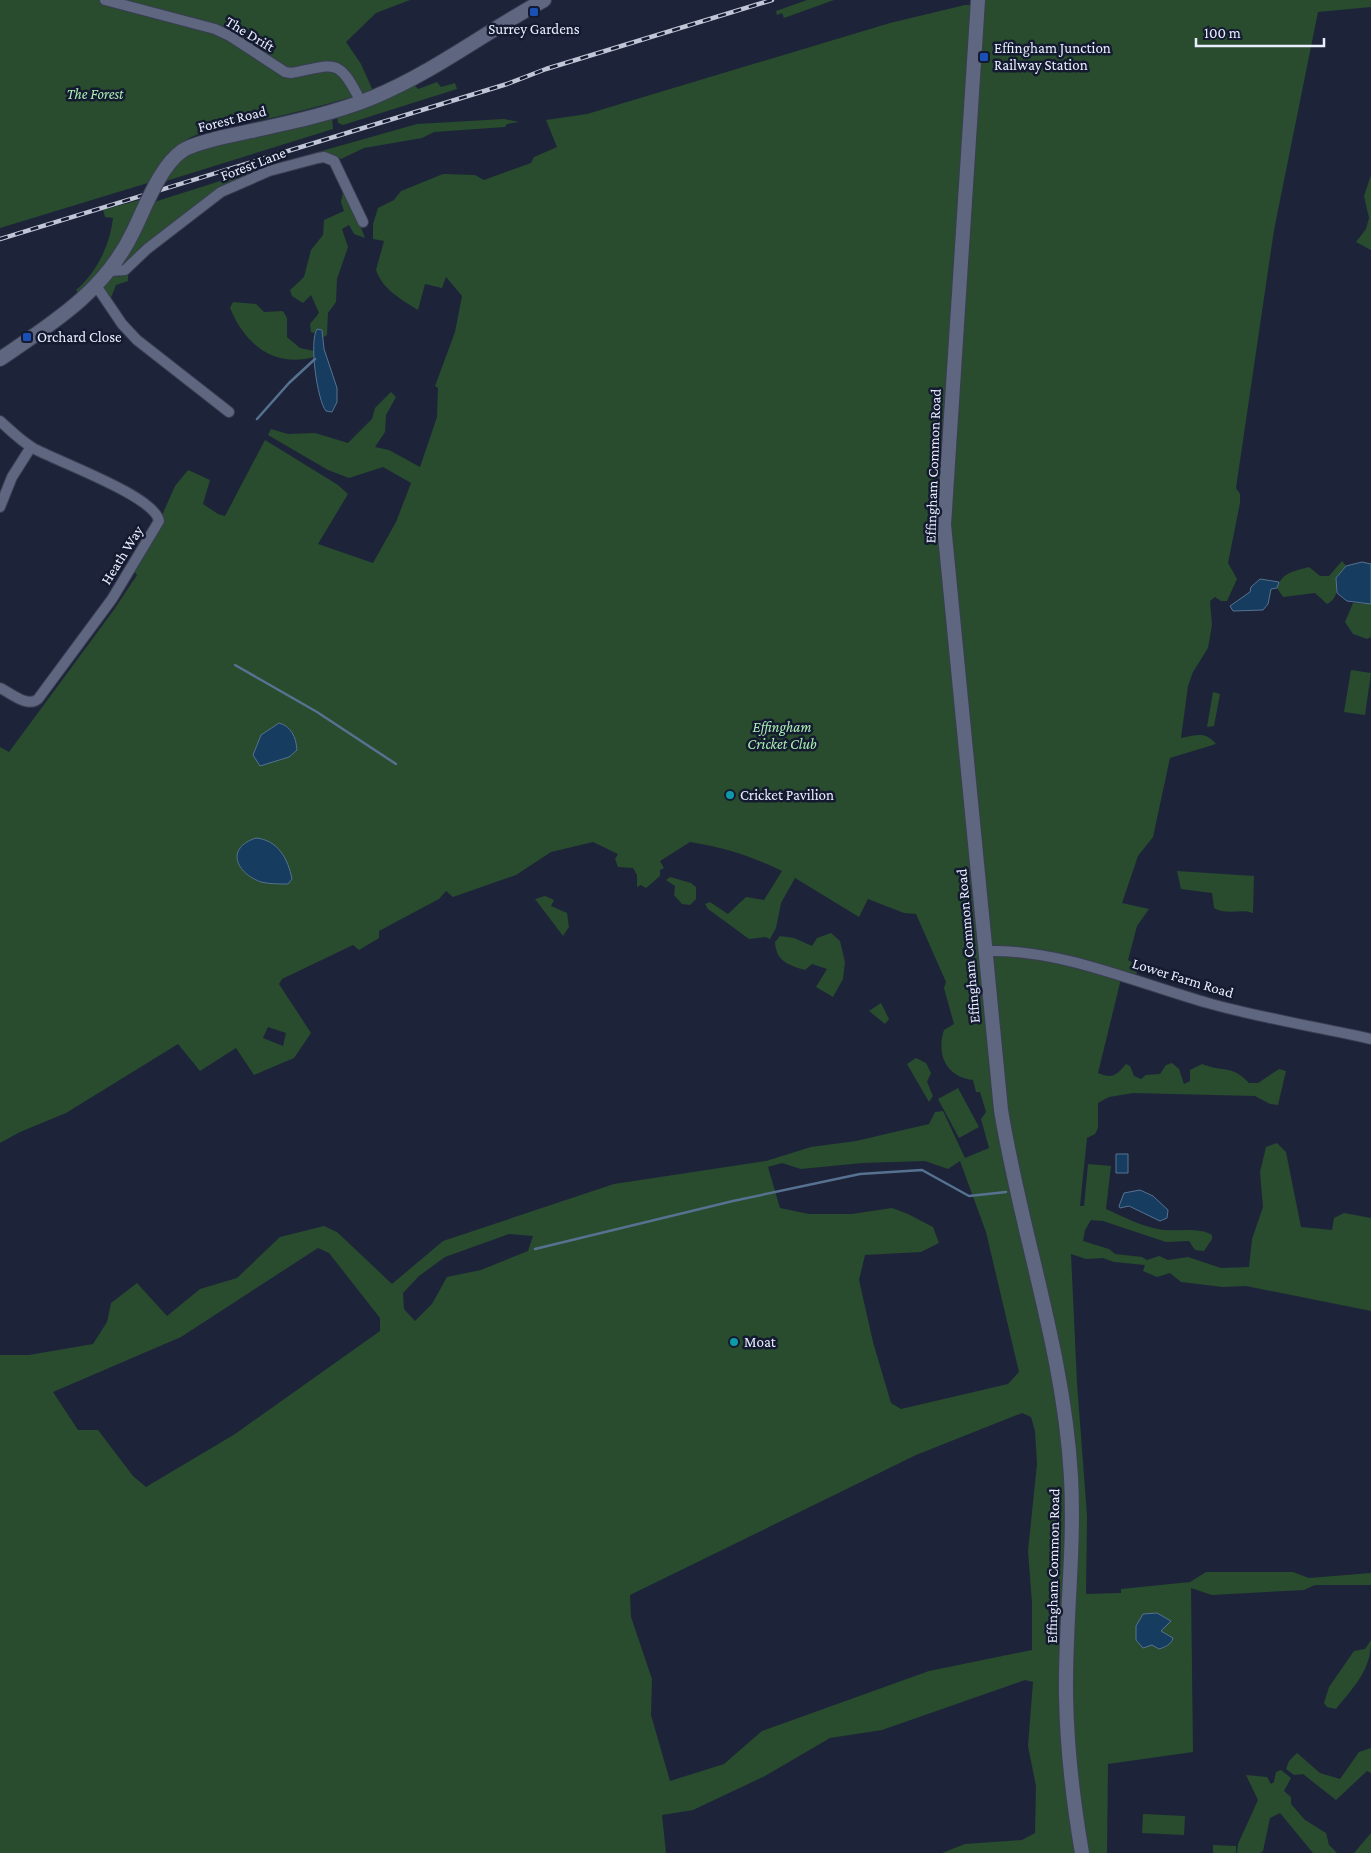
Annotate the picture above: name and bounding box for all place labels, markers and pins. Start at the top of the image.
marker: Surrey Gardens [528,6,540,18]
place label: Surrey Gardens [488,21,580,38]
place label: Effingham Junction Railway Station [994,40,1111,74]
marker: Effingham Junction Railway Station [978,51,990,63]
place label: Orchard Close [37,329,122,345]
marker: Orchard Close [21,331,33,343]
place label: Cricket Pavilion [740,787,834,803]
marker: Cricket Pavilion [724,789,736,801]
place label: Moat [744,1334,777,1350]
marker: Moat [728,1336,740,1348]

